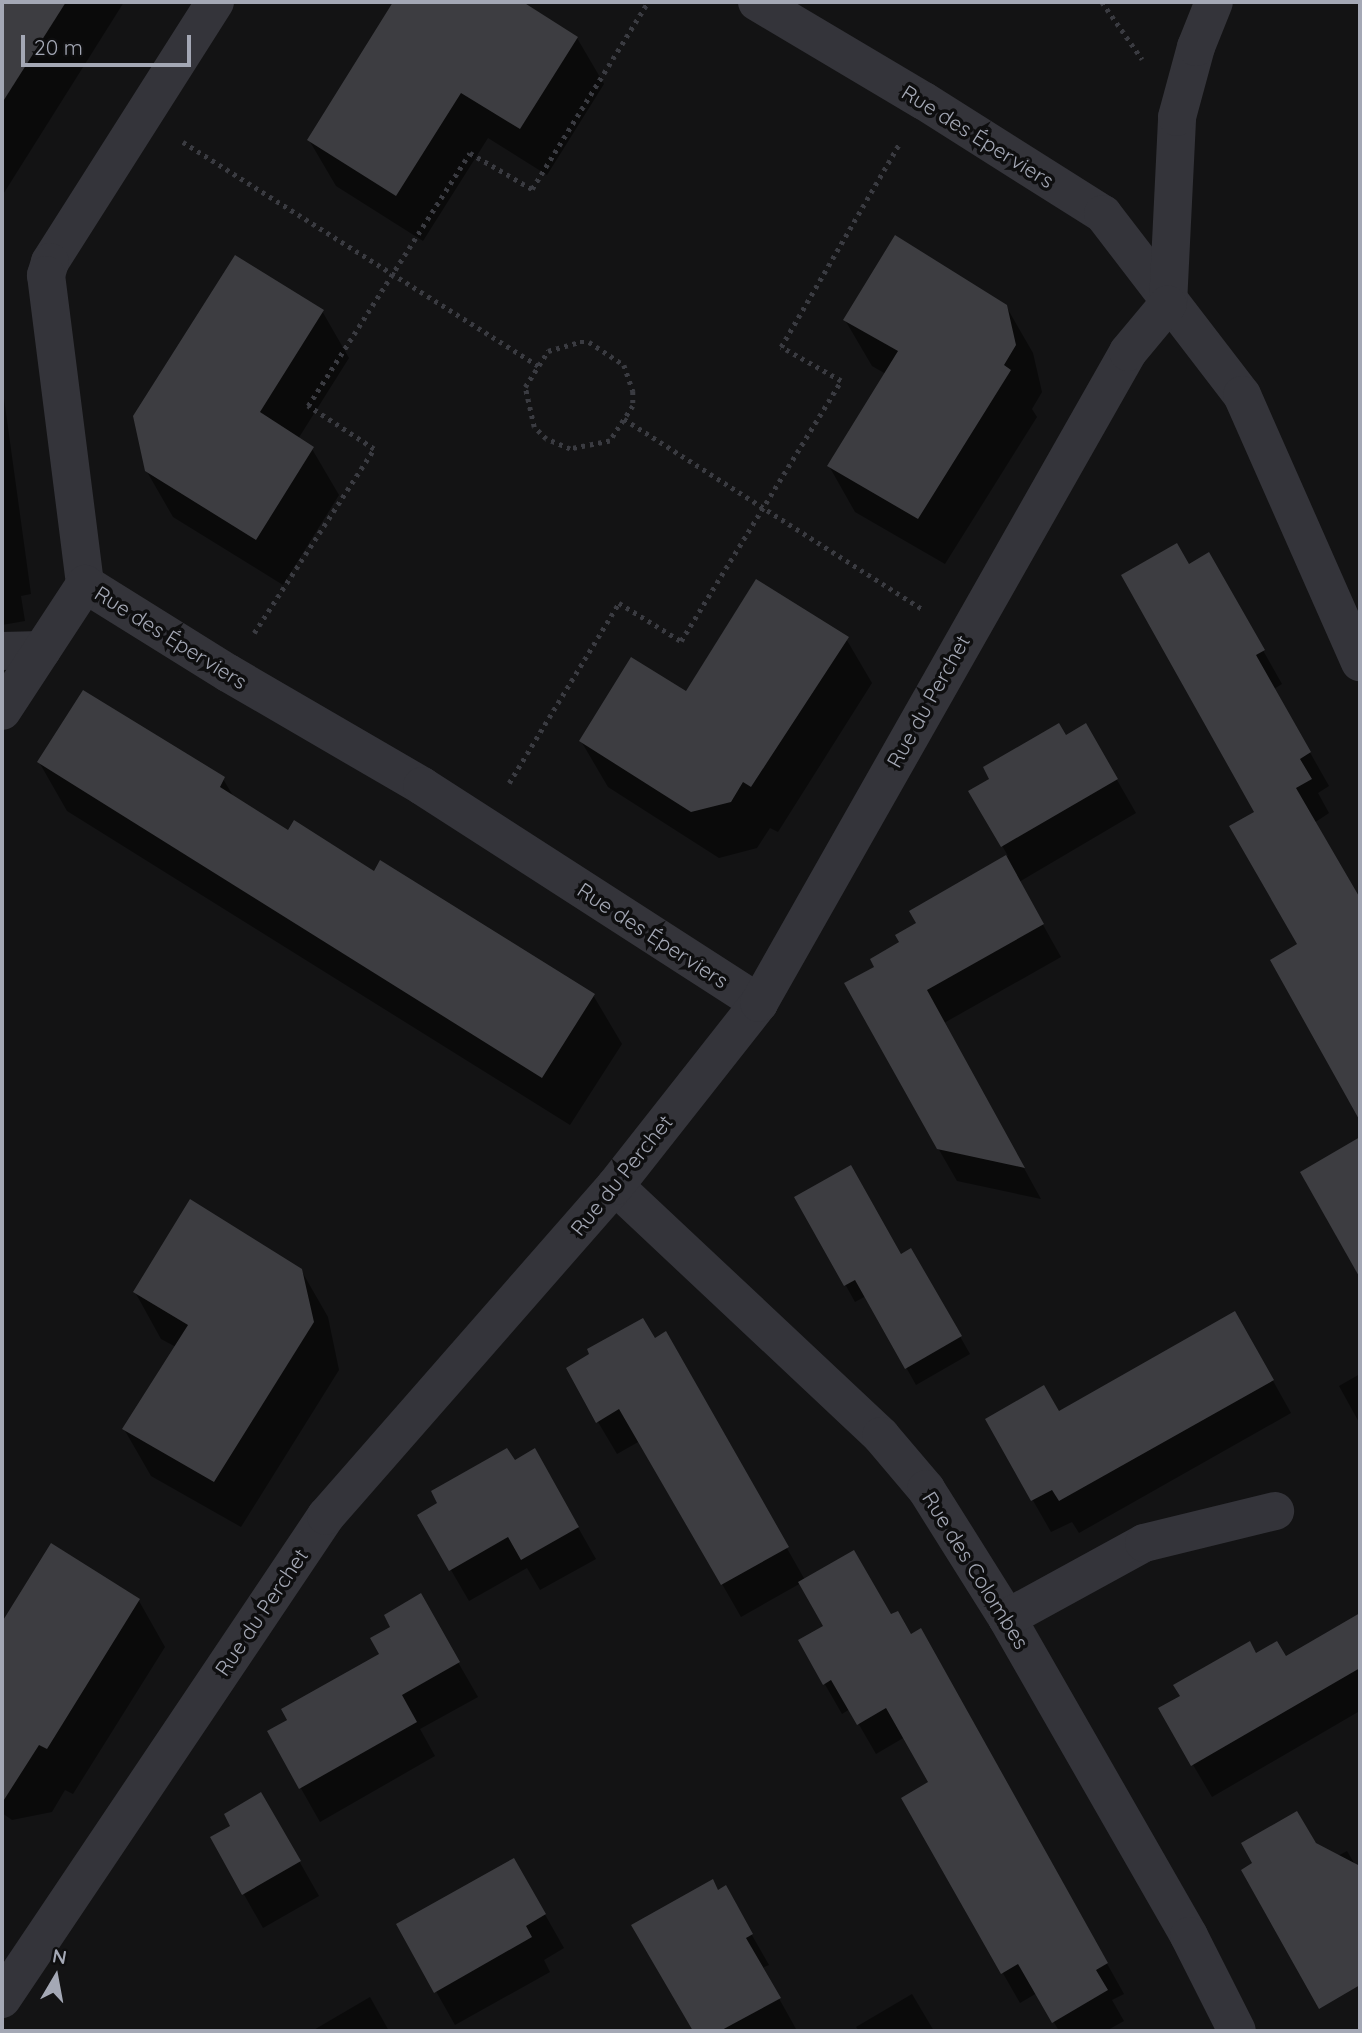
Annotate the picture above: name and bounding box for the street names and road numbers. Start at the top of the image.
street label: Rue des Éperviers [897,79,1059,193]
street label: Rue des Éperviers [90,580,252,694]
street label: Rue du Perchet [881,630,975,772]
street label: Rue des Éperviers [573,877,733,993]
street label: Rue du Perchet [565,1110,677,1240]
street label: Rue des Colombes [917,1487,1035,1653]
street label: Rue du Perchet [209,1544,313,1680]

